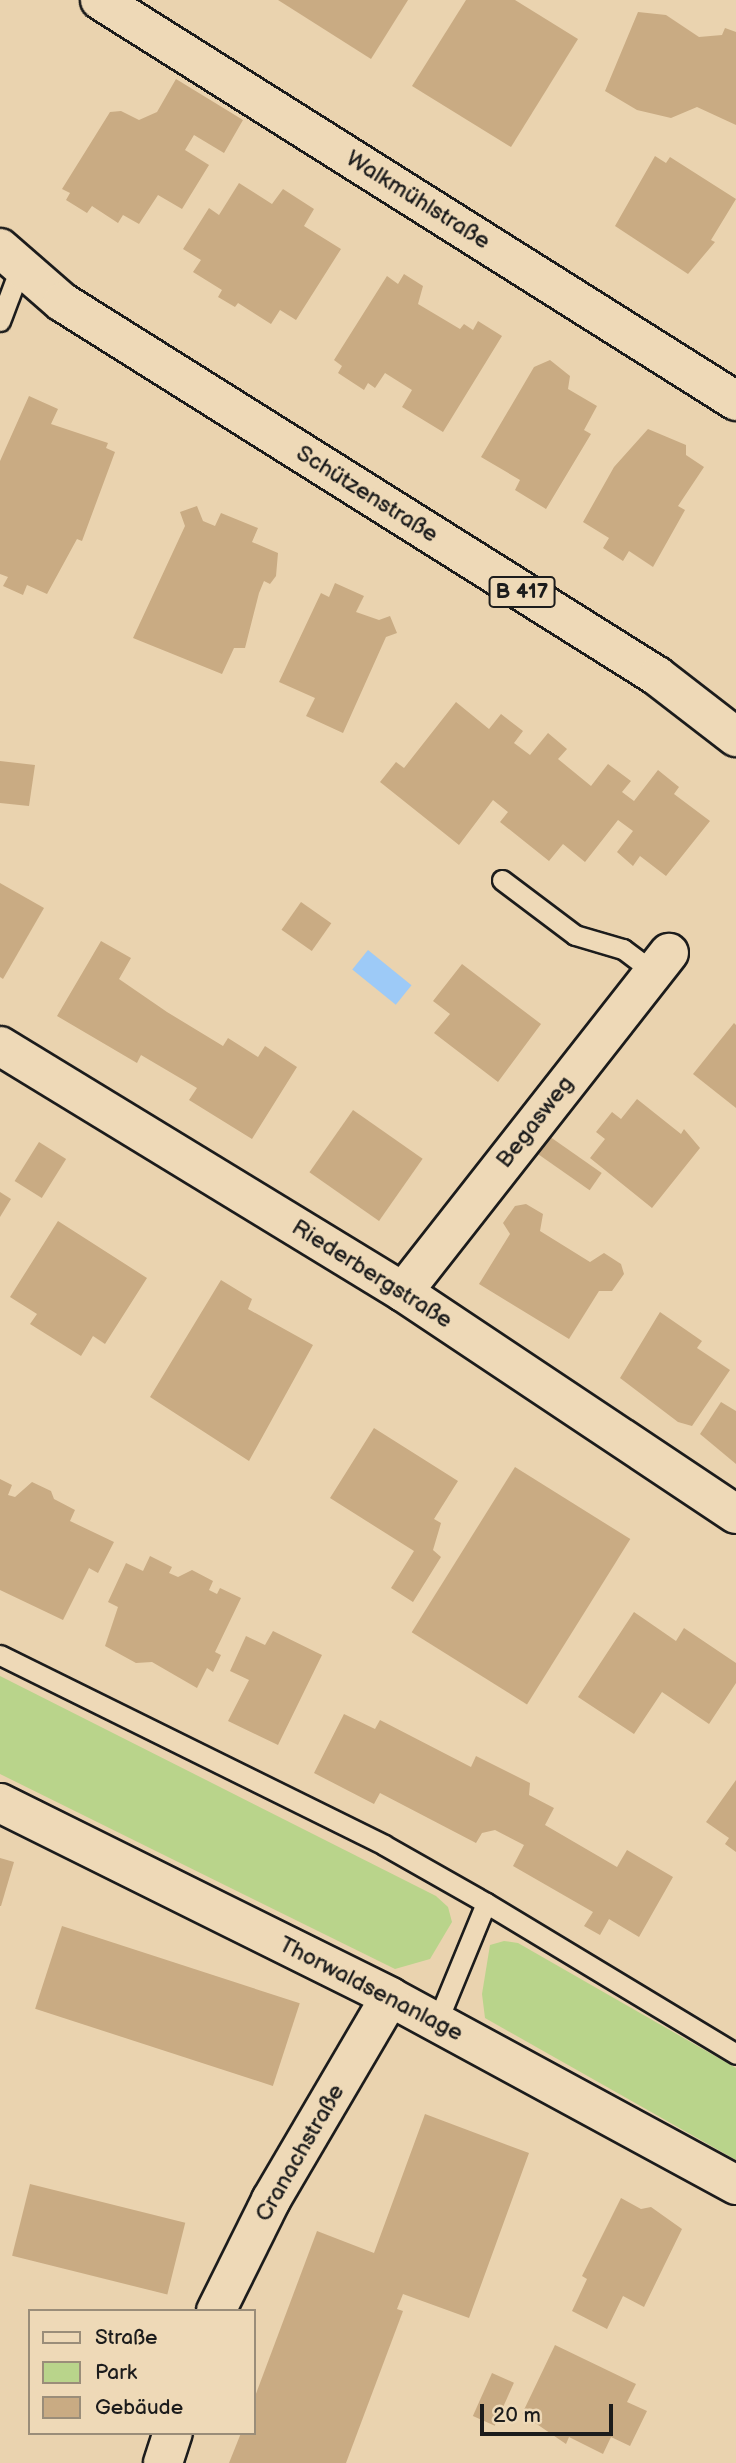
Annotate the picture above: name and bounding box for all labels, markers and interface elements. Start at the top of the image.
street label: Walkmühlstraße [341,145,495,255]
street label: Schützenstraße [291,439,443,549]
road number: B 417 [487,574,557,610]
street label: Begasweg [491,1070,579,1174]
street label: Riederbergstraße [287,1214,457,1334]
street label: Thorwaldsenanlage [274,1931,468,2047]
street label: Cranachstraße [250,2079,350,2227]
legend [28,2309,256,2435]
text: Straße [95,2325,157,2350]
text: Park [95,2360,137,2385]
scale bar [484,2390,617,2434]
text: Gebäude [95,2395,183,2420]
text: 20 m [493,2403,541,2428]

